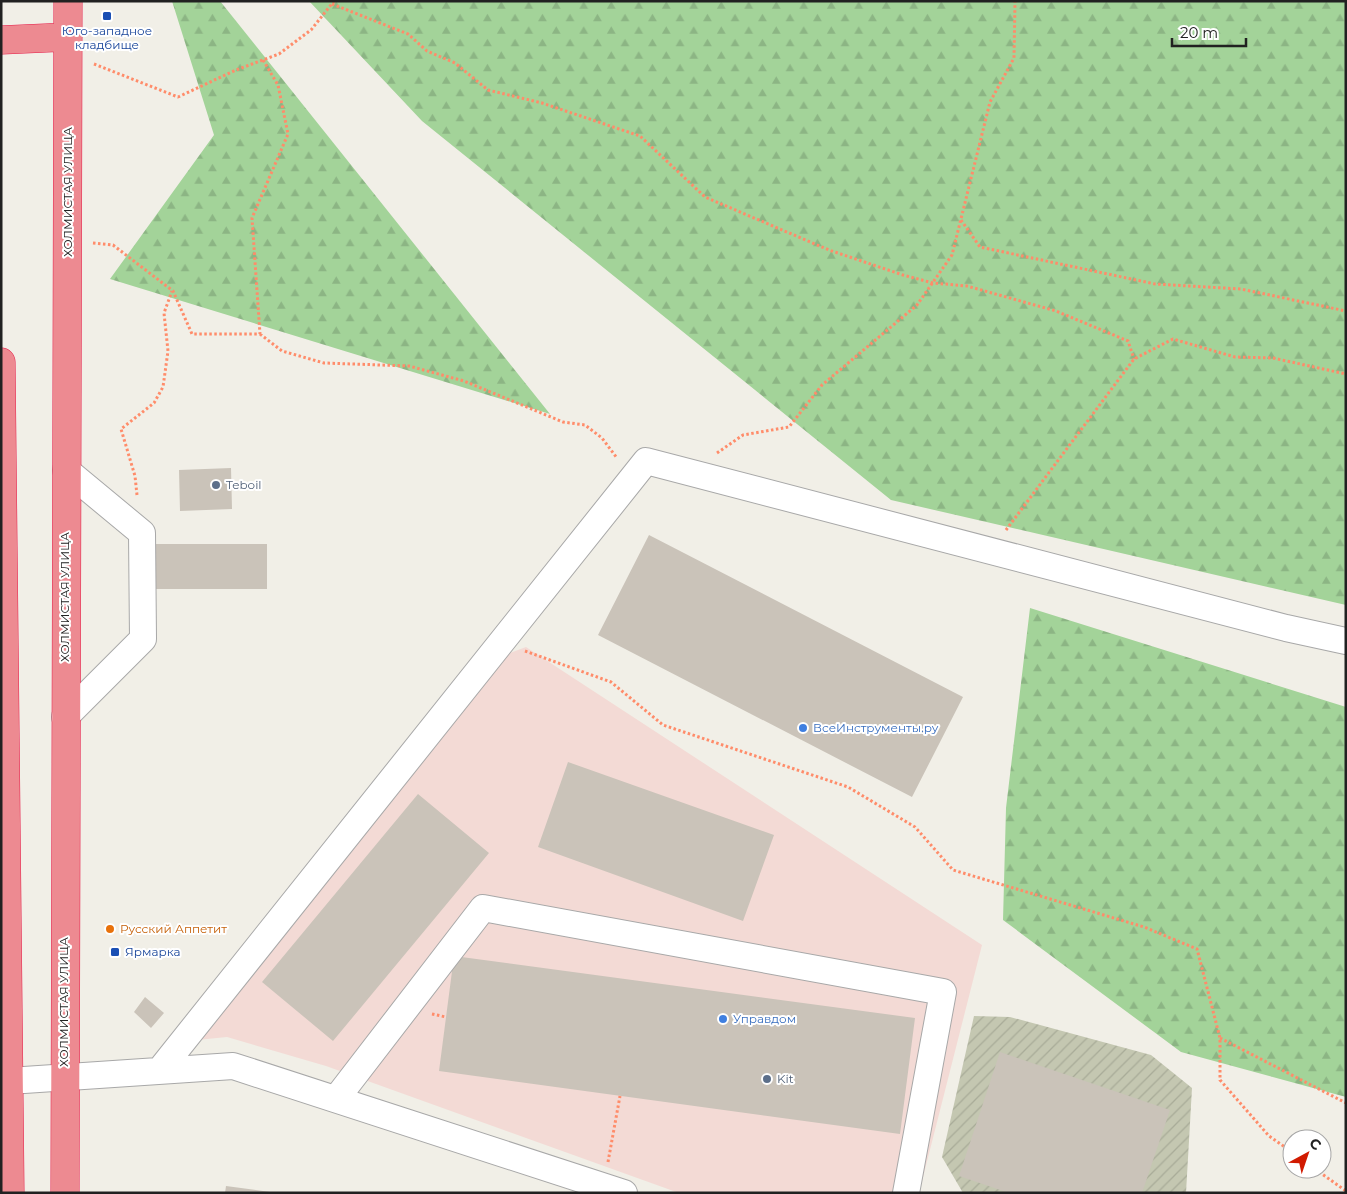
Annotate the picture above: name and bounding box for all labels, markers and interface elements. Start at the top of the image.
marker: Юго-западное кладбище [101,10,113,22]
scale bar [1172,15,1246,47]
place label: Юго-западное кладбище [62,23,152,52]
text: 20 m [1180,23,1218,42]
street label: ХОЛМИСТАЯ УЛИЦА [60,127,75,257]
place label: Teboil [226,477,262,492]
marker: Teboil [210,479,222,491]
street label: ХОЛМИСТАЯ УЛИЦА [57,532,72,662]
place label: ВсеИнструменты.ру [813,720,939,735]
marker: ВсеИнструменты.ру [797,722,809,734]
place label: Русский Аппетит [120,921,227,936]
marker: Русский Аппетит [104,923,116,935]
street label: ХОЛМИСТАЯ УЛИЦА [56,937,71,1067]
place label: Ярмарка [125,944,181,959]
marker: Ярмарка [109,946,121,958]
place label: Управдом [733,1011,796,1026]
marker: Управдом [717,1013,729,1025]
place label: Kit [777,1071,794,1086]
marker: Kit [761,1073,773,1085]
north arrow [1282,1129,1332,1179]
text: С [1306,1134,1325,1154]

